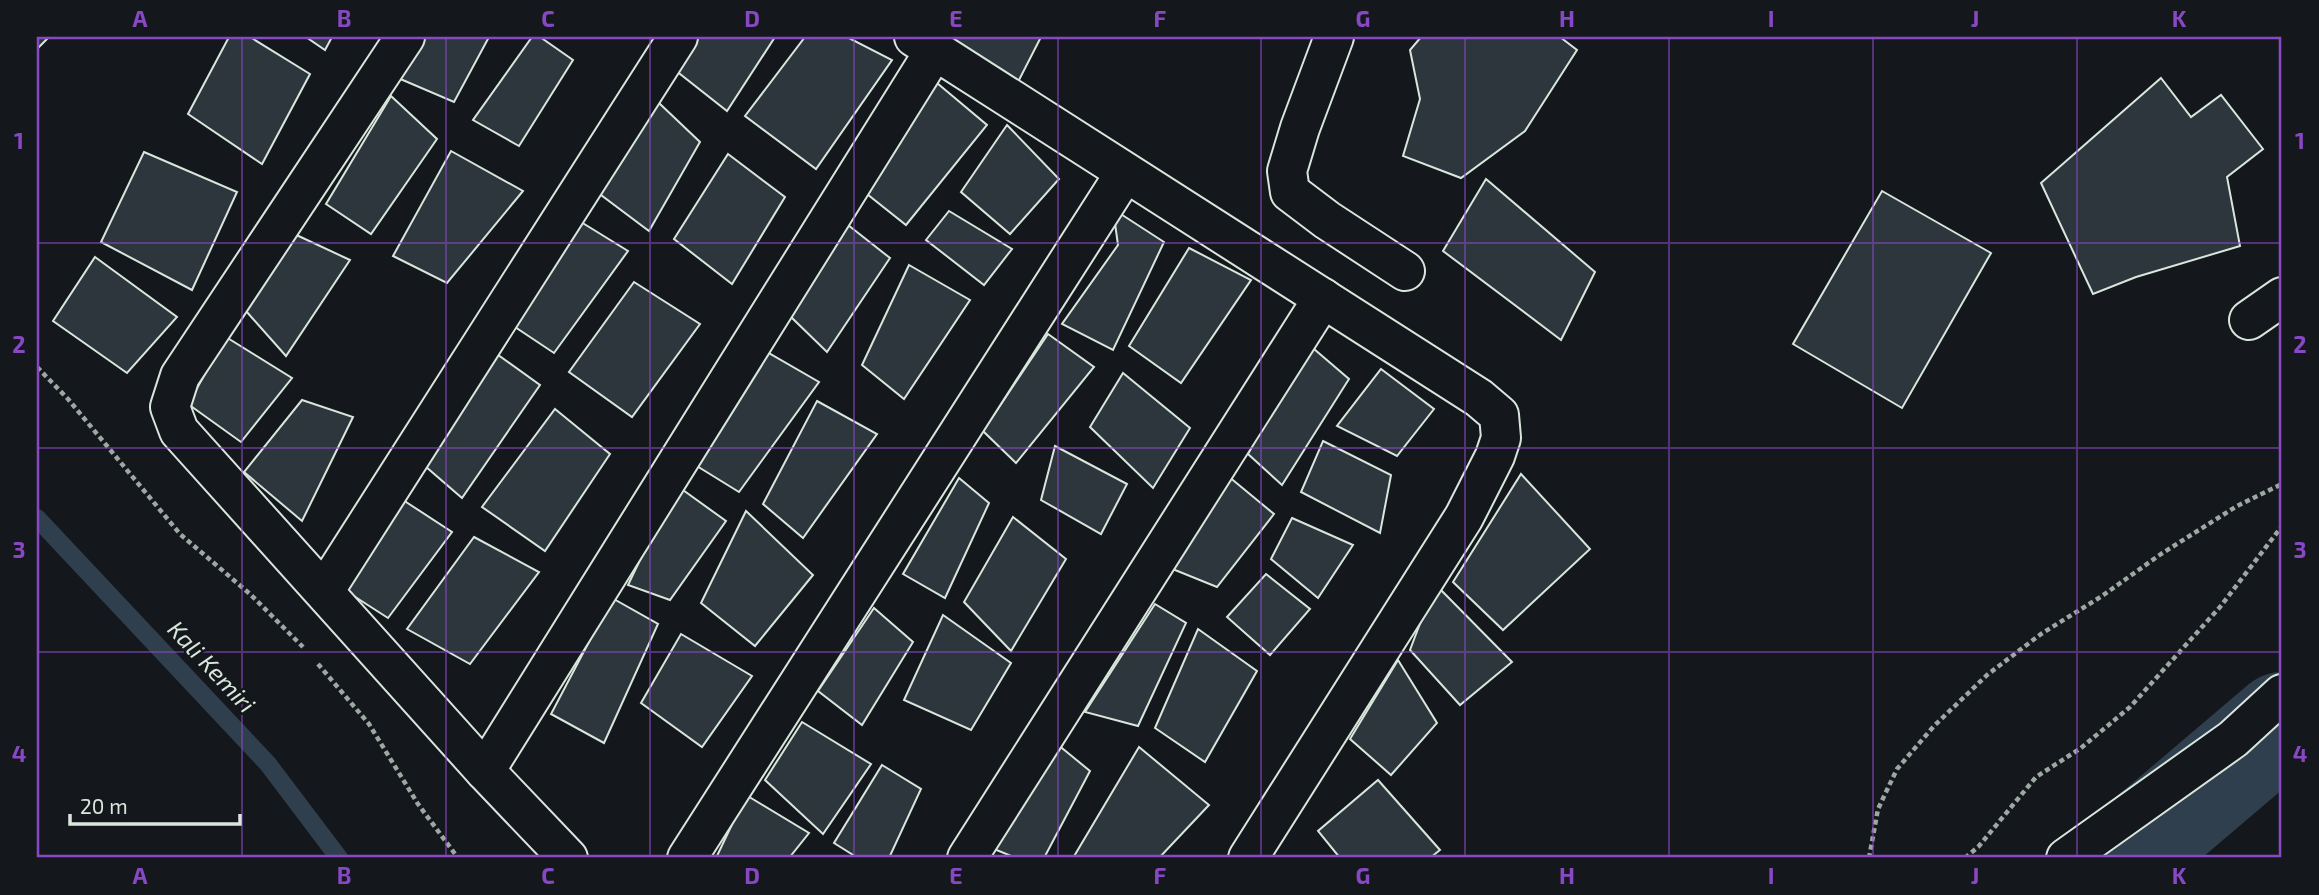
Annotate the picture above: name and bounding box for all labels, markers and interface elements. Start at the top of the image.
text: A [132,4,148,32]
text: B [337,4,351,32]
text: C [541,4,555,32]
text: D [744,4,760,32]
text: E [949,4,963,32]
text: F [1154,4,1167,32]
text: G [1356,4,1370,32]
text: H [1559,4,1575,32]
text: I [1768,4,1774,32]
text: J [1971,4,1979,32]
text: K [2172,4,2187,32]
text: 1 [14,126,24,154]
text: 1 [2295,126,2305,154]
text: 2 [12,330,26,358]
text: 2 [2293,330,2307,358]
text: 3 [12,535,26,563]
text: 3 [2293,535,2307,563]
water label: Kali Kemiri [162,614,262,718]
text: 4 [12,739,26,767]
text: 4 [2293,739,2307,767]
scale bar [70,783,240,827]
text: 20 m [80,793,128,818]
text: A [132,861,148,889]
text: B [337,861,351,889]
text: C [541,861,555,889]
text: D [744,861,760,889]
text: E [949,861,963,889]
text: F [1154,861,1167,889]
text: G [1356,861,1370,889]
text: H [1559,861,1575,889]
text: I [1768,861,1774,889]
text: J [1971,861,1979,889]
text: K [2172,861,2187,889]

